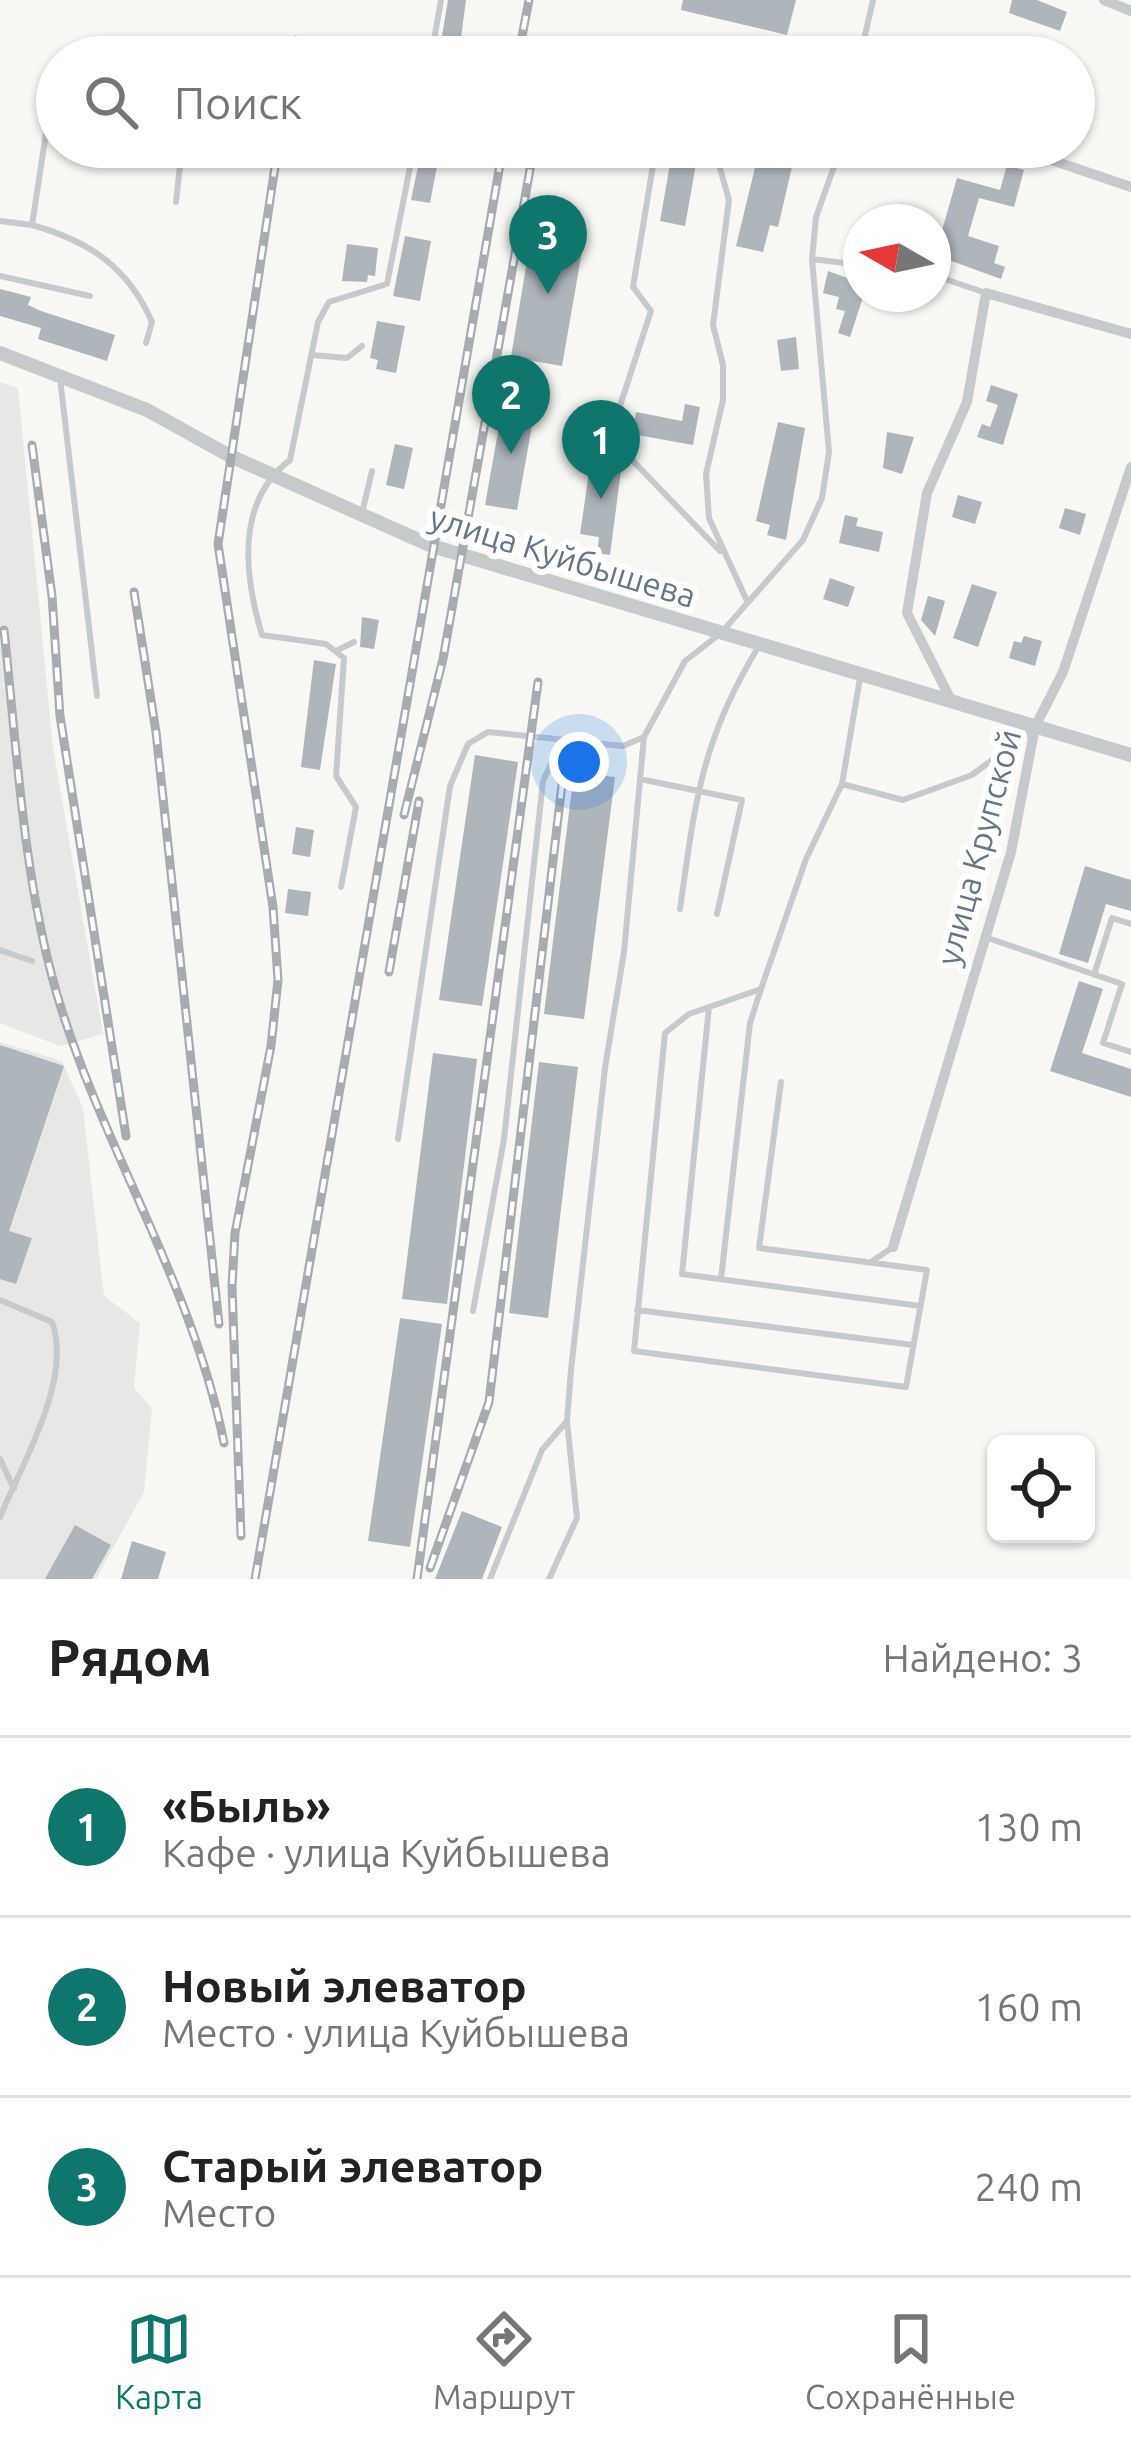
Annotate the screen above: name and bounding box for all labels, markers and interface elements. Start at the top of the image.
search box [36,36,1095,168]
icon: search [78,69,144,135]
text: Поиск [174,77,302,128]
pin: 3 [509,195,587,294]
north arrow [843,204,951,312]
pin: 2 [472,355,550,454]
pin: 1 [562,400,640,499]
street label: улица Куйбышева [426,498,700,614]
street label: улица Крупской [929,725,1027,969]
your location [549,732,609,792]
map controls [987,1435,1095,1543]
button: locate [987,1435,1095,1543]
text: Рядом [48,1628,212,1686]
text: Найдено: 3 [883,1636,1083,1679]
text: «Быль» [162,1780,331,1831]
text: 1 [76,1805,98,1848]
text: 130 m [974,1805,1083,1848]
text: Кафе · улица Куйбышева [162,1831,611,1874]
text: Новый элеватор [162,1960,527,2011]
text: 2 [76,1985,98,2028]
text: 160 m [974,1985,1083,2028]
text: Место · улица Куйбышева [162,2011,630,2054]
text: Старый элеватор [162,2140,543,2191]
text: 3 [76,2165,98,2208]
text: 240 m [974,2165,1083,2208]
text: Место [162,2191,276,2234]
tab: Карта [115,2306,203,2415]
tab: Маршрут [433,2306,575,2415]
tab: Сохранённые [805,2306,1016,2415]

